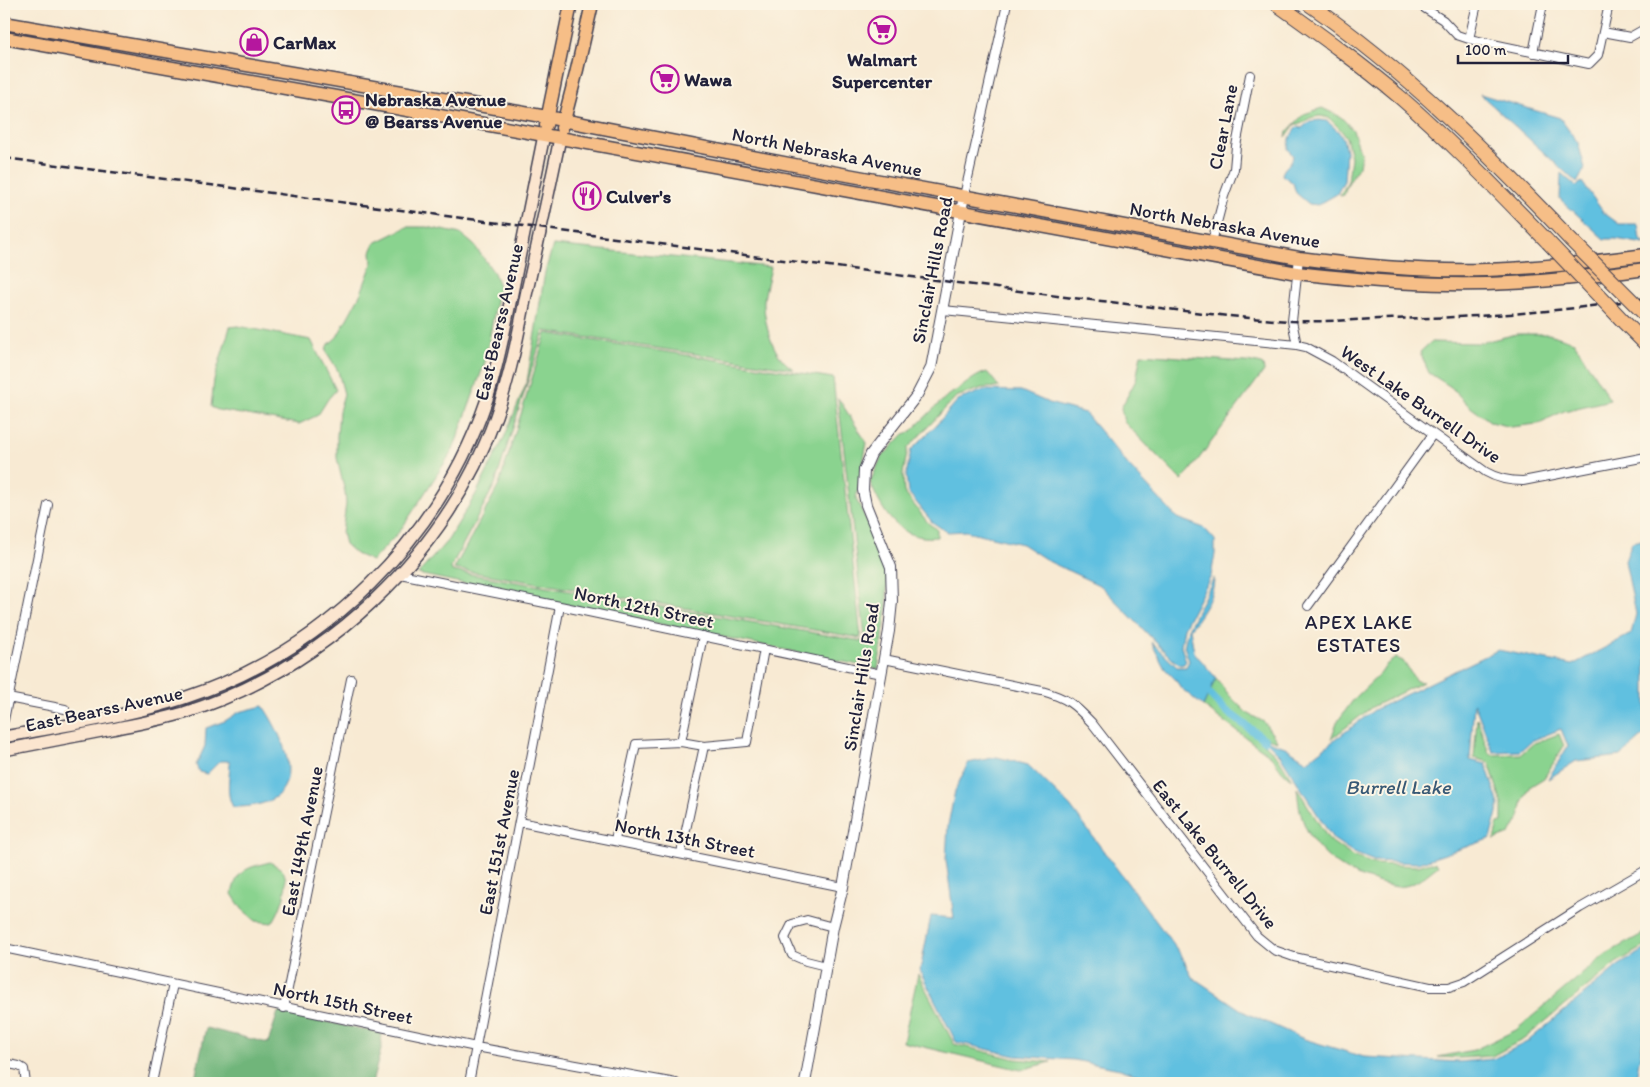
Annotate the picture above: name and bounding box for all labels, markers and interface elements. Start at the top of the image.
supermarket icon: Walmart Supercenter [867,15,897,45]
shop icon: CarMax [239,27,269,57]
place label: CarMax [273,31,336,54]
scale bar [1458,32,1568,64]
text: 100 m [1465,41,1507,59]
place label: Walmart Supercenter [832,48,932,93]
supermarket icon: Wawa [650,64,680,94]
place label: Wawa [684,68,732,91]
street label: Clear Lane [1203,82,1243,172]
place label: Nebraska Avenue @ Bearss Avenue [365,88,506,133]
bus stop icon: Nebraska Avenue @ Bearss Avenue [331,95,361,125]
street label: North Nebraska Avenue [730,122,924,182]
restaurant icon: Culver's [572,181,602,211]
place label: Culver's [606,185,672,208]
street label: Sinclair Hills Road [906,195,958,345]
street label: North Nebraska Avenue [1128,197,1322,253]
street label: East Bearss Avenue [470,241,528,403]
street label: West Lake Burrell Drive [1336,340,1506,468]
street label: North 12th Street [572,581,716,633]
street label: Sinclair Hills Road [838,601,884,753]
district label: APEX LAKE ESTATES [1305,610,1413,657]
street label: East Bearss Avenue [23,681,185,737]
street label: East 149th Avenue [276,764,328,918]
street label: East 151st Avenue [474,767,524,917]
street label: East Lake Burrell Drive [1147,774,1283,934]
water label: Burrell Lake [1346,775,1452,799]
street label: North 13th Street [613,813,757,863]
street label: North 15th Street [271,977,415,1029]

